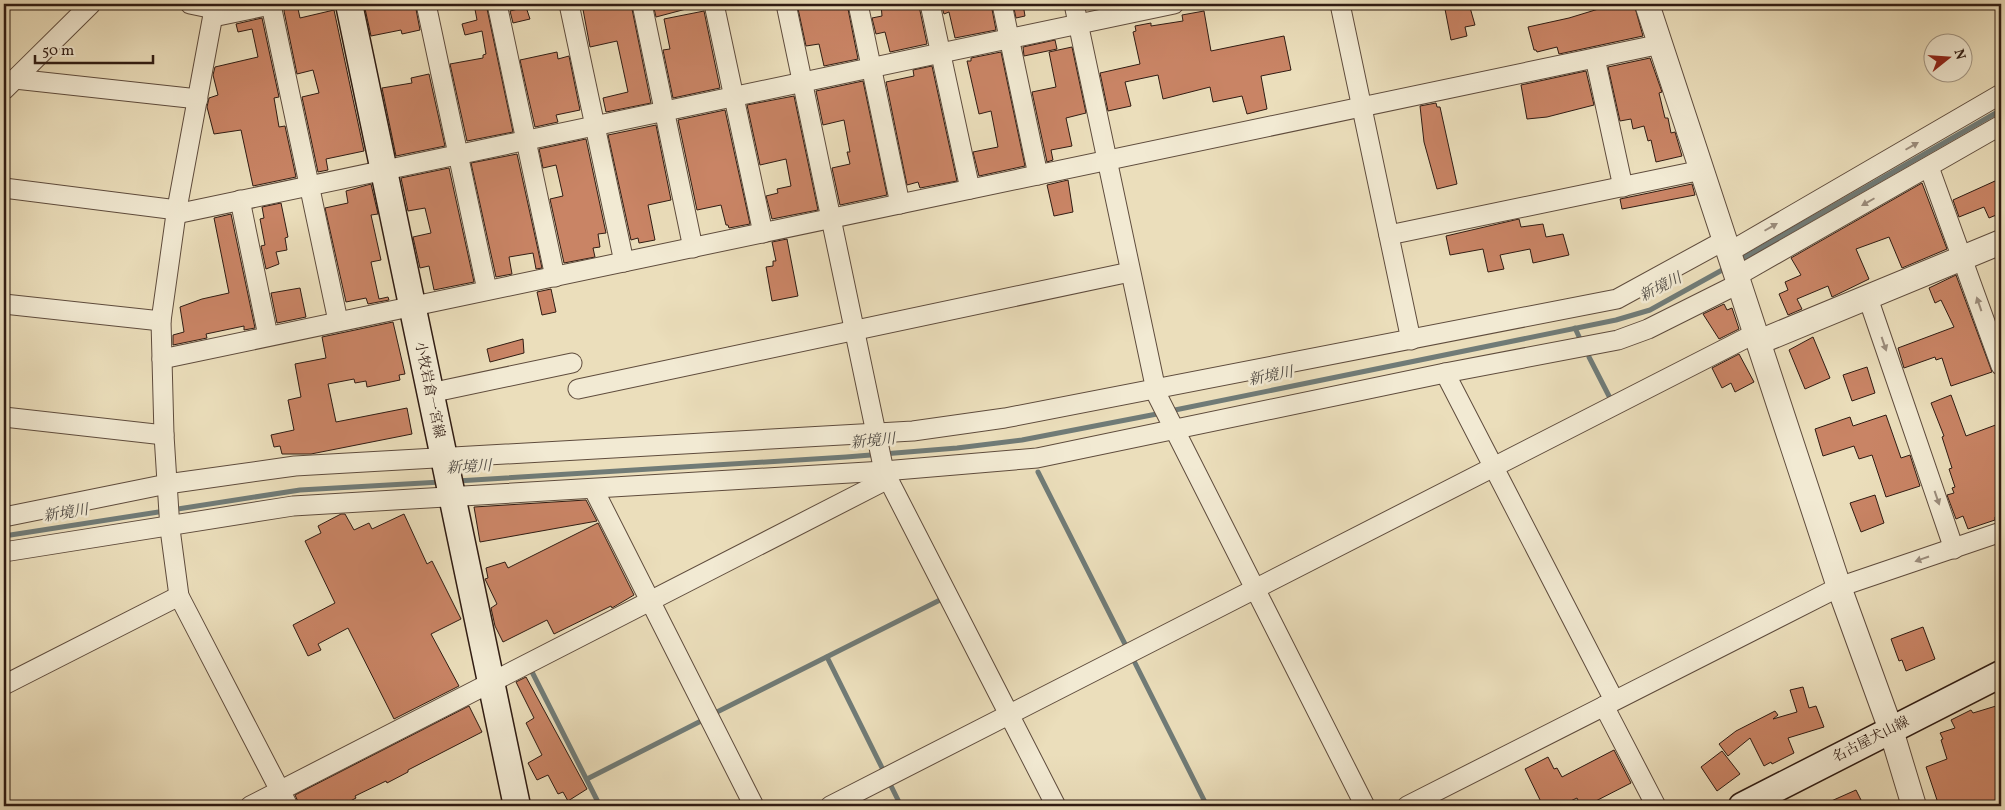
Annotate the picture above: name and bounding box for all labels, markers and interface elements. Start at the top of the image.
scale bar [35,32,152,64]
north arrow [1922,32,1972,82]
text: 50 m [42,41,74,62]
text: N [1948,47,1970,62]
one-way arrow [1905,141,1919,150]
one-way arrow [1861,197,1874,206]
one-way arrow [1764,223,1779,231]
water label: 新境川 [1636,268,1688,308]
one-way arrow [1975,296,1983,311]
one-way arrow [1880,337,1888,352]
street label: 小牧岩倉一宮線 [410,340,448,440]
water label: 新境川 [1247,362,1297,392]
water label: 新境川 [850,429,898,455]
water label: 新境川 [446,456,494,480]
one-way arrow [1933,491,1941,506]
water label: 新境川 [42,500,92,528]
one-way arrow [1914,556,1929,564]
street label: 名古屋犬山線 [1829,712,1913,768]

